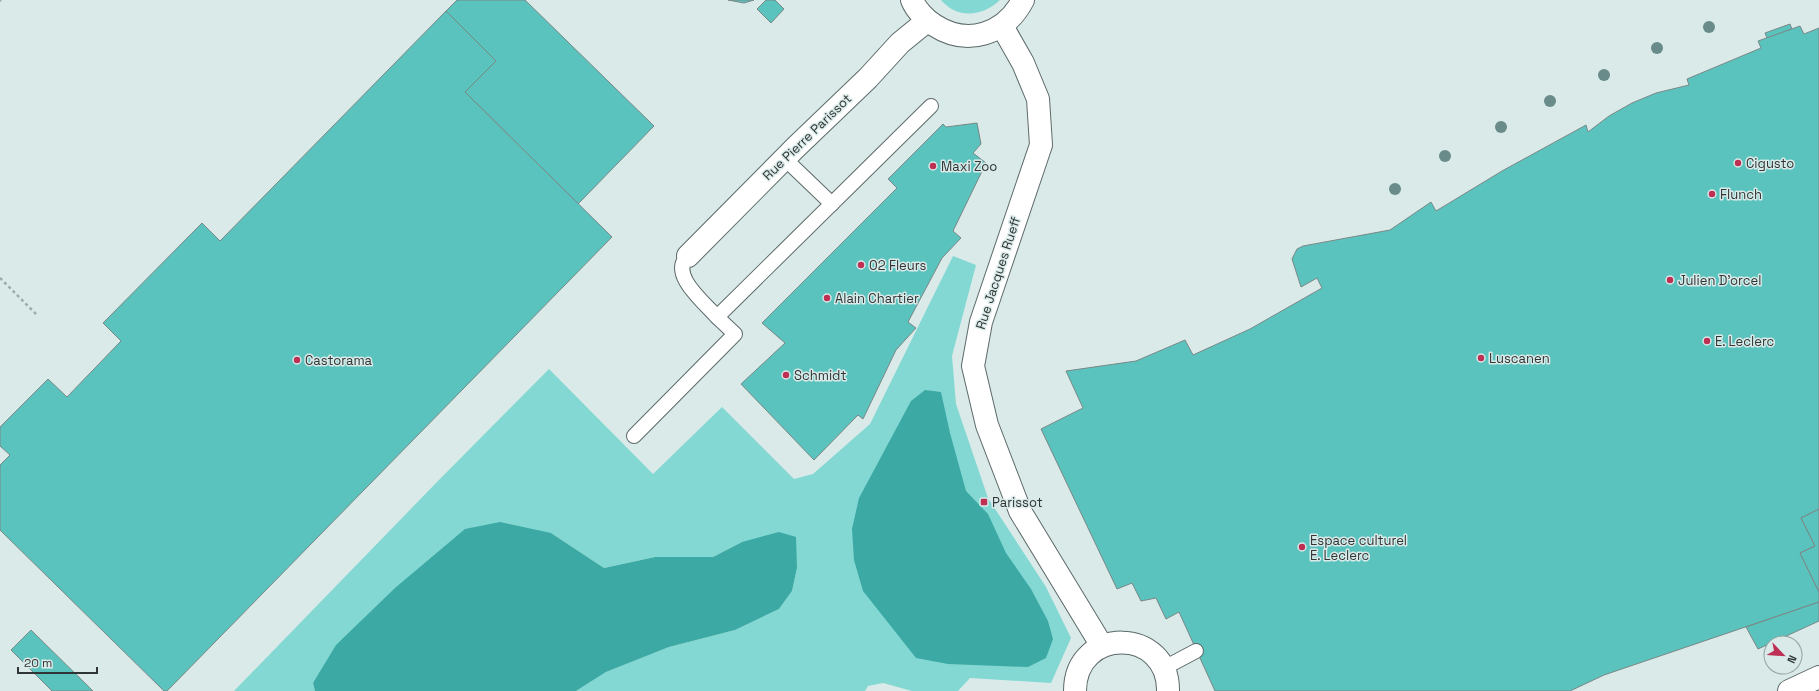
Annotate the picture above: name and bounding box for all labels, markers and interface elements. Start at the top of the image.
street label: Rue Pierre Parissot [759,90,855,184]
place label: Cigusto [1746,155,1794,172]
place label: Maxi Zoo [941,158,997,175]
marker: Cigusto [1733,158,1743,168]
marker: Maxi Zoo [928,161,938,171]
place label: Flunch [1720,186,1762,203]
marker: Flunch [1707,189,1717,199]
street label: Rue Jacques Rueff [972,214,1024,331]
place label: O2 Fleurs [869,257,927,274]
marker: O2 Fleurs [856,260,866,270]
place label: Julien D'orcel [1678,272,1761,289]
marker: Julien D'orcel [1665,275,1675,285]
place label: Alain Chartier [835,290,919,307]
marker: Alain Chartier [822,293,832,303]
place label: E. Leclerc [1715,333,1775,350]
marker: E. Leclerc [1702,336,1712,346]
place label: Luscanen [1489,350,1550,367]
place label: Castorama [305,352,373,369]
marker: Luscanen [1476,353,1486,363]
marker: Castorama [292,355,302,365]
place label: Schmidt [794,367,846,384]
marker: Schmidt [781,370,791,380]
place label: Parissot [992,494,1043,511]
marker: Parissot [979,497,989,507]
place label: Espace culturel E. Leclerc [1310,532,1407,564]
marker: Espace culturel E. Leclerc [1297,542,1307,552]
north arrow [1763,635,1803,675]
scale bar [18,649,97,675]
text: N [1784,653,1800,666]
text: 20 m [24,655,52,671]

